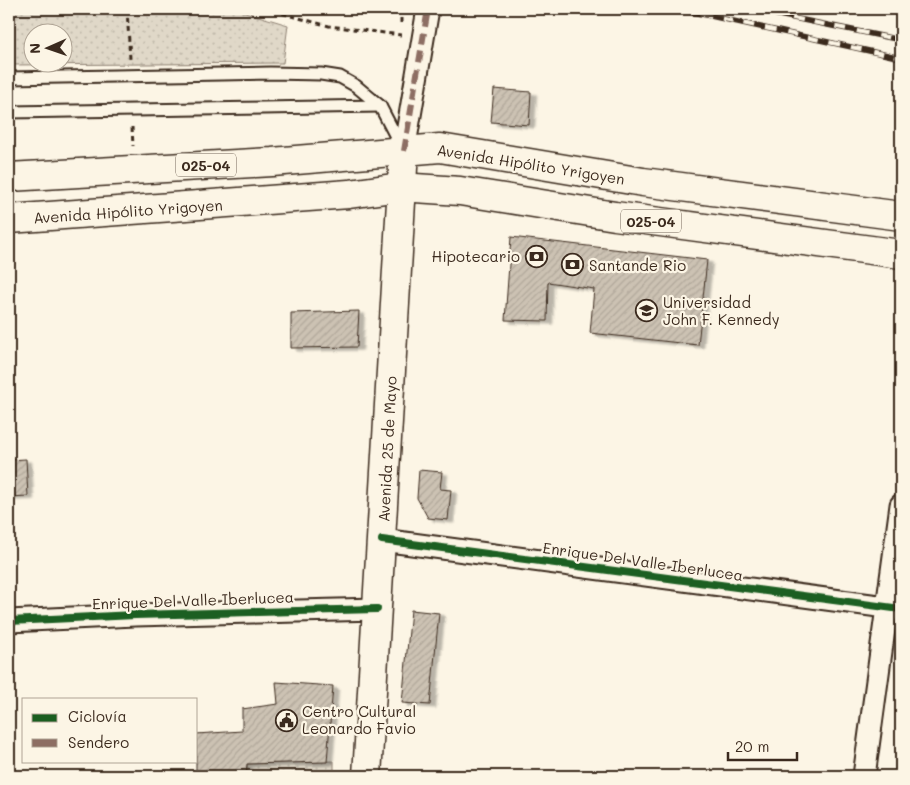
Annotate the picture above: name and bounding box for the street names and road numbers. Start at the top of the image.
street label: Avenida Hipólito Yrigoyen [436,139,626,189]
road number: 025-04 [176,154,236,176]
street label: Avenida Hipólito Yrigoyen [33,194,223,228]
road number: 025-04 [621,210,681,232]
street label: Avenida 25 de Mayo [373,375,401,523]
street label: Enrique Del Valle Iberlucea [542,537,744,585]
street label: Enrique Del Valle Iberlucea [92,586,294,614]

